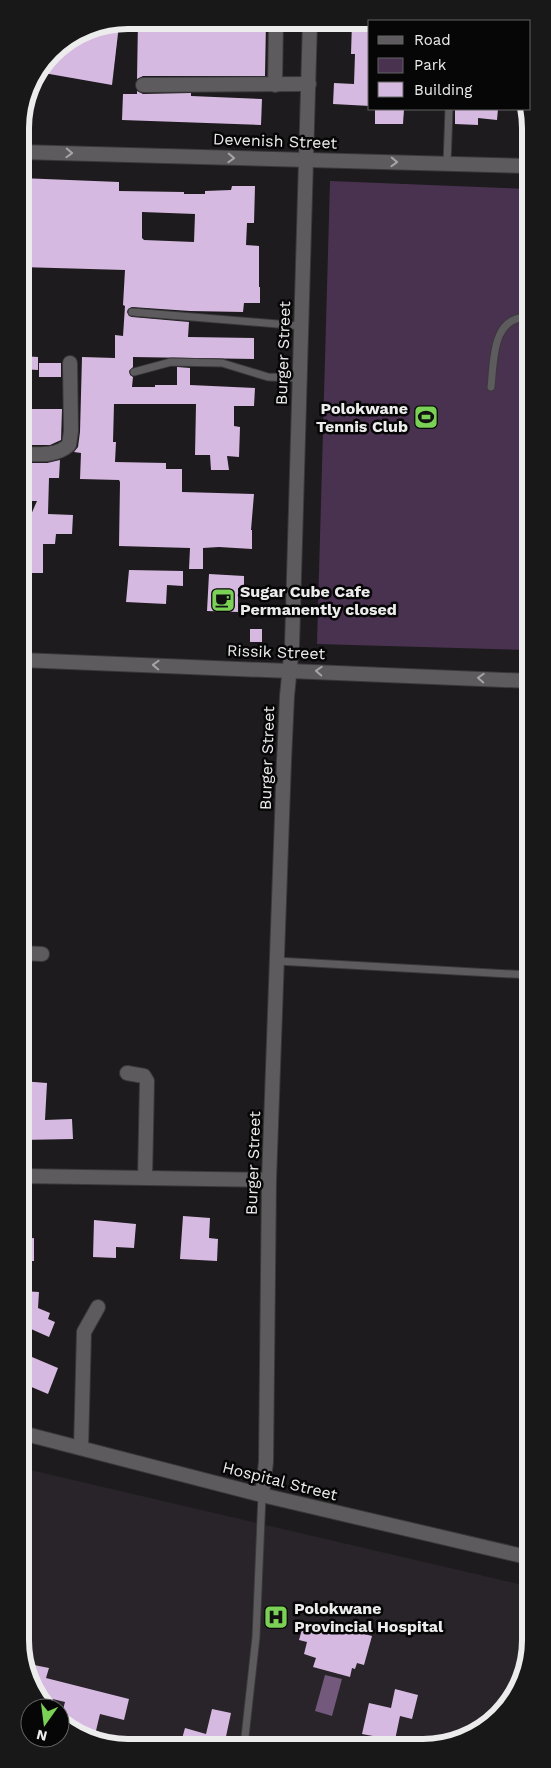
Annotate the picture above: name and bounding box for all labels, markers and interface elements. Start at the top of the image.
legend [368,20,531,110]
text: Road [414,31,451,49]
text: Park [414,56,447,74]
text: Building [414,81,472,99]
street label: Devenish Street [213,129,338,153]
one-way arrow [66,148,73,158]
one-way arrow [228,152,236,163]
one-way arrow [390,157,398,167]
street label: Burger Street [272,300,294,405]
place label: Polokwane Tennis Club [316,399,408,436]
sports icon: Polokwane Tennis Club [413,404,439,430]
place label: Sugar Cube Cafe Permanently closed [240,582,397,619]
cafe icon: Sugar Cube Cafe Permanently closed [210,587,236,613]
street label: Rissik Street [227,641,326,663]
one-way arrow [152,660,160,670]
one-way arrow [314,666,322,676]
one-way arrow [477,673,485,684]
street label: Burger Street [256,705,278,810]
street label: Burger Street [242,1110,264,1215]
street label: Hospital Street [221,1458,340,1505]
place label: Polokwane Provincial Hospital [294,1599,444,1636]
hospital icon: Polokwane Provincial Hospital [263,1604,289,1630]
north arrow [20,1698,70,1748]
text: N [35,1727,49,1745]

